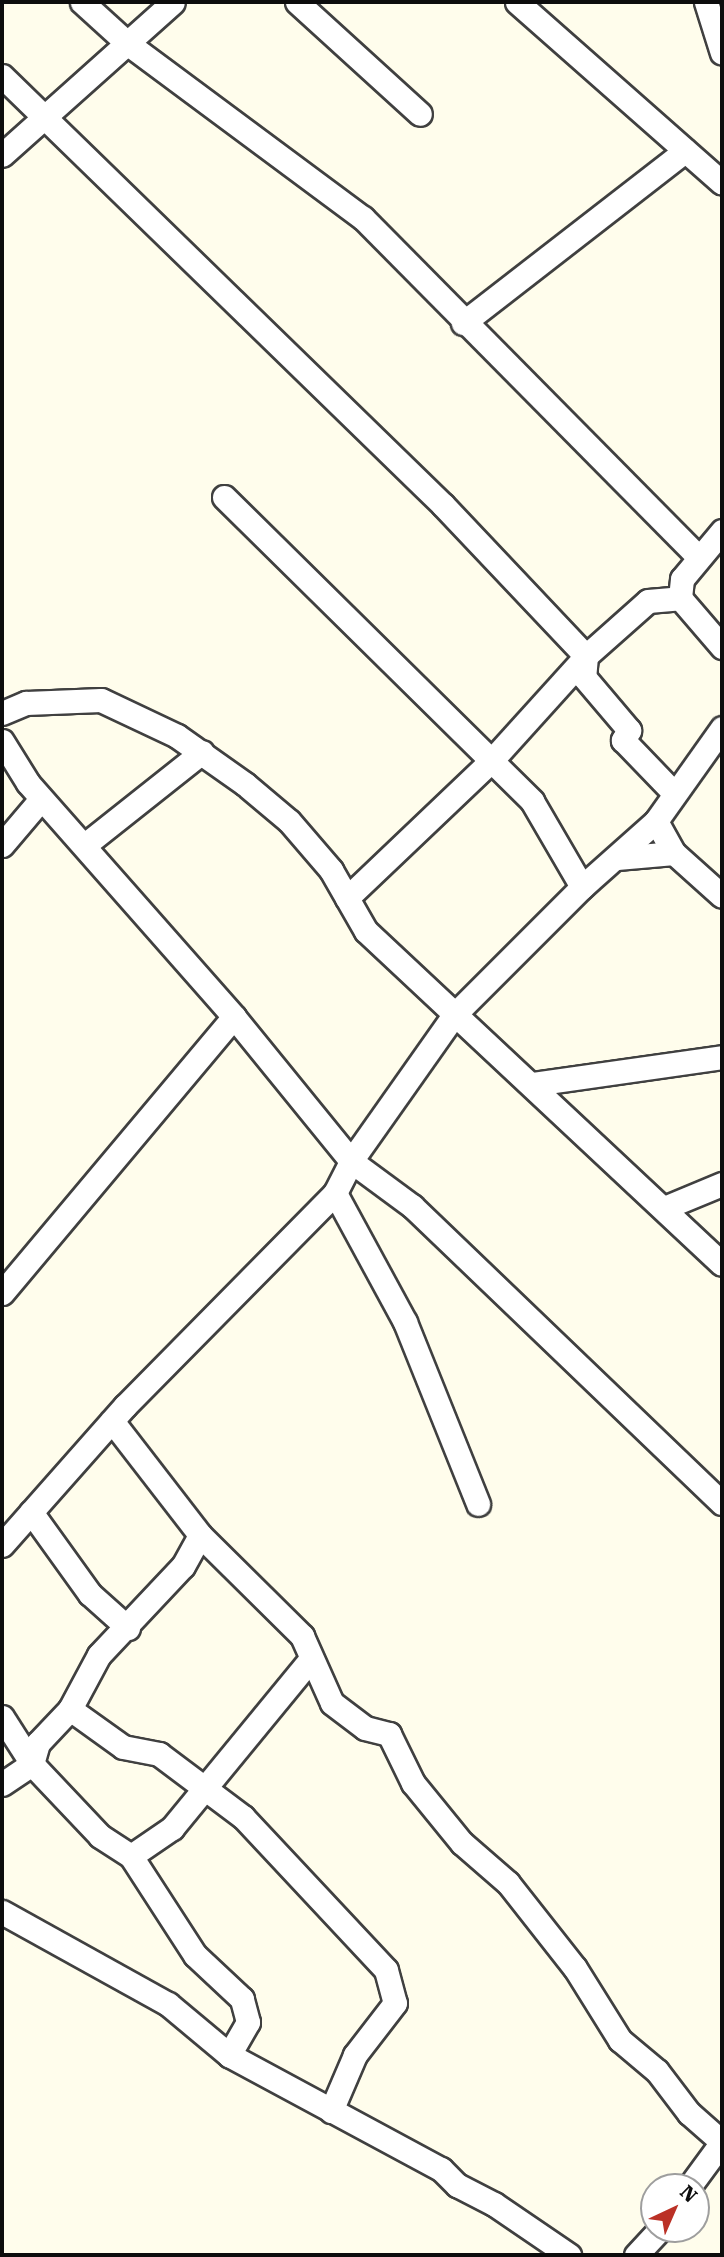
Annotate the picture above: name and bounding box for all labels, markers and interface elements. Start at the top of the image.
north arrow [640,2173,710,2243]
text: N [675,2181,702,2207]

